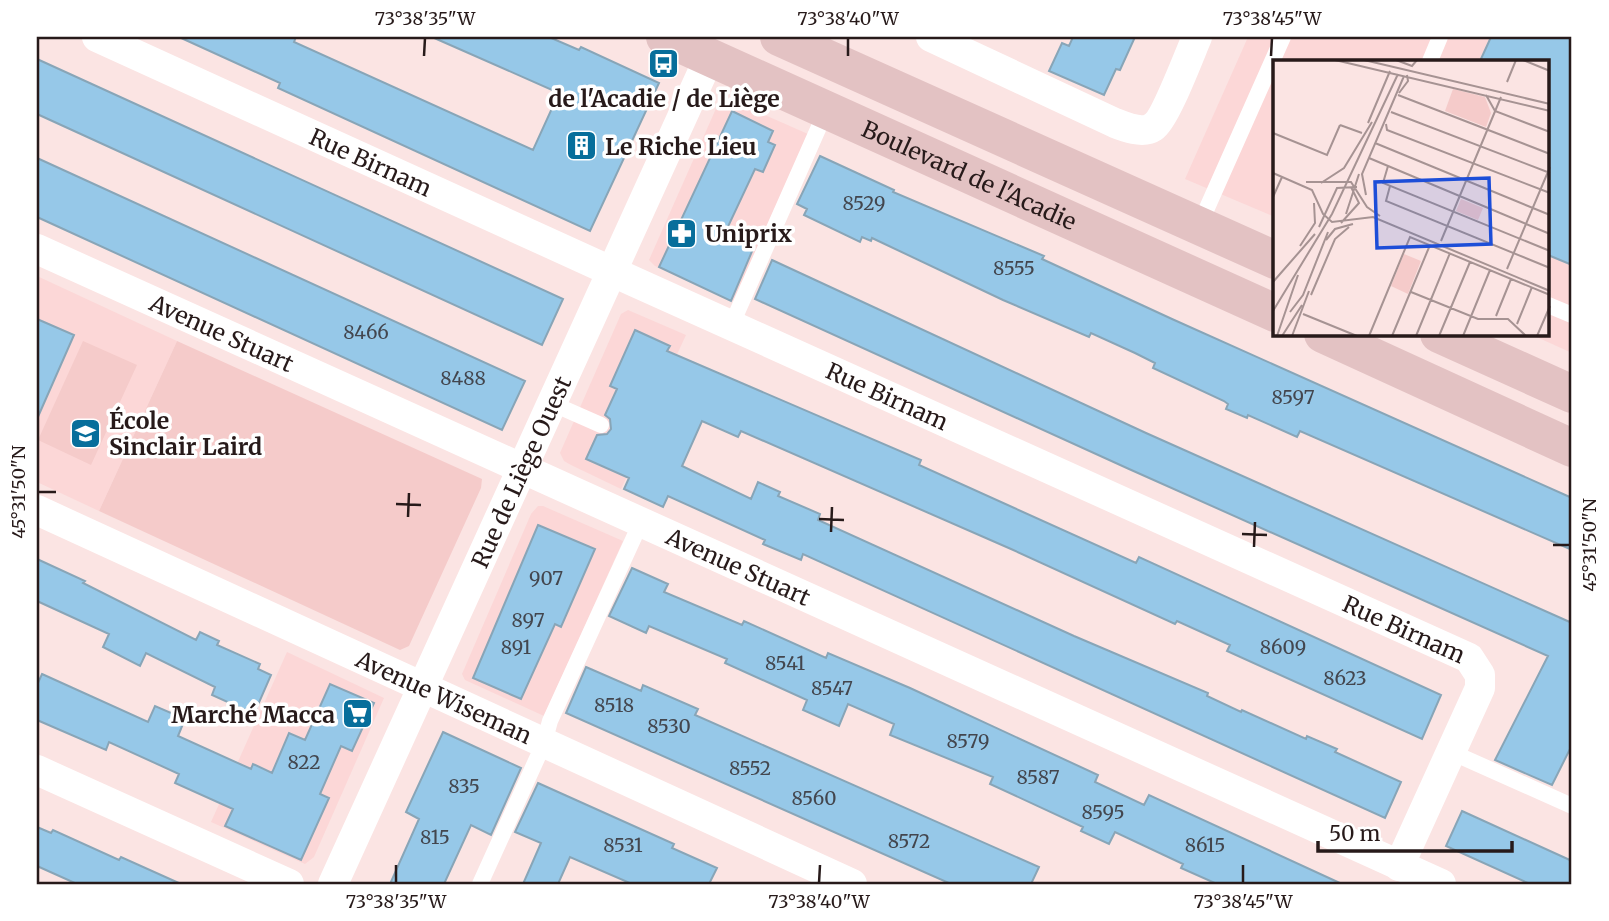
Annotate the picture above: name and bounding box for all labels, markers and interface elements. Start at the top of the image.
text: 73°38'35"W [375,7,476,30]
text: 73°38'40"W [797,7,900,30]
text: 73°38'45"W [1223,7,1322,30]
bus stop icon: de l'Acadie / de Liège [647,47,681,81]
inset map [1273,60,1550,336]
place label: de l'Acadie / de Liège [548,84,780,113]
street label: Boulevard de l'Acadie [858,114,1081,236]
street label: Rue Birnam [305,121,437,202]
building icon: Le Riche Lieu [565,129,599,163]
place label: Le Riche Lieu [605,132,757,161]
house number: 8529 [842,191,886,215]
pharmacy icon: Uniprix [665,216,699,250]
place label: Uniprix [705,219,792,248]
house number: 8555 [993,256,1035,280]
street label: Avenue Stuart [145,287,299,378]
house number: 8466 [343,320,389,344]
street label: Rue Birnam [822,356,953,436]
house number: 8488 [440,366,486,390]
street label: Rue de Liège Ouest [464,371,577,572]
house number: 8597 [1272,385,1315,409]
place label: École Sinclair Laird [109,406,262,461]
school or university icon: École Sinclair Laird [69,416,103,450]
text: 45°31'50"N [7,445,30,539]
text: 45°31'50"N [1578,498,1601,592]
street label: Avenue Stuart [661,521,815,611]
house number: 907 [529,566,563,590]
street label: Rue Birnam [1339,589,1470,669]
house number: 897 [511,608,545,632]
house number: 891 [501,635,532,659]
house number: 8609 [1260,635,1306,659]
street label: Avenue Wiseman [351,644,537,750]
house number: 8541 [765,651,805,675]
house number: 8623 [1323,666,1367,690]
house number: 8547 [811,676,853,700]
house number: 8518 [594,693,634,717]
supermarket icon: Marché Macca [341,697,375,731]
place label: Marché Macca [171,700,335,729]
house number: 8530 [647,714,691,738]
house number: 8579 [947,729,989,753]
house number: 822 [287,750,321,774]
house number: 8552 [729,756,771,780]
house number: 8587 [1017,765,1060,789]
house number: 835 [448,774,480,798]
house number: 8560 [792,786,837,810]
house number: 8595 [1081,800,1125,824]
scale bar [1318,809,1513,853]
text: 50 m [1329,820,1380,847]
house number: 815 [420,825,450,849]
house number: 8572 [888,829,930,853]
house number: 8531 [603,833,643,857]
house number: 8615 [1185,833,1225,857]
text: 73°38'35"W [346,890,447,913]
text: 73°38'40"W [768,890,871,913]
text: 73°38'45"W [1194,890,1293,913]

